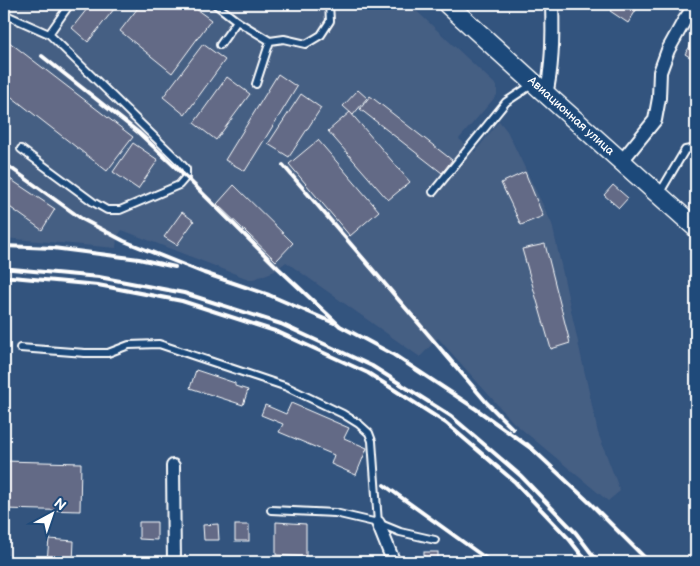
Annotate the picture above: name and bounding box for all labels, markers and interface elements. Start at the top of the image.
street label: Авиационная улица [524,73,617,159]
north arrow [28,488,78,538]
text: N [51,495,70,514]

